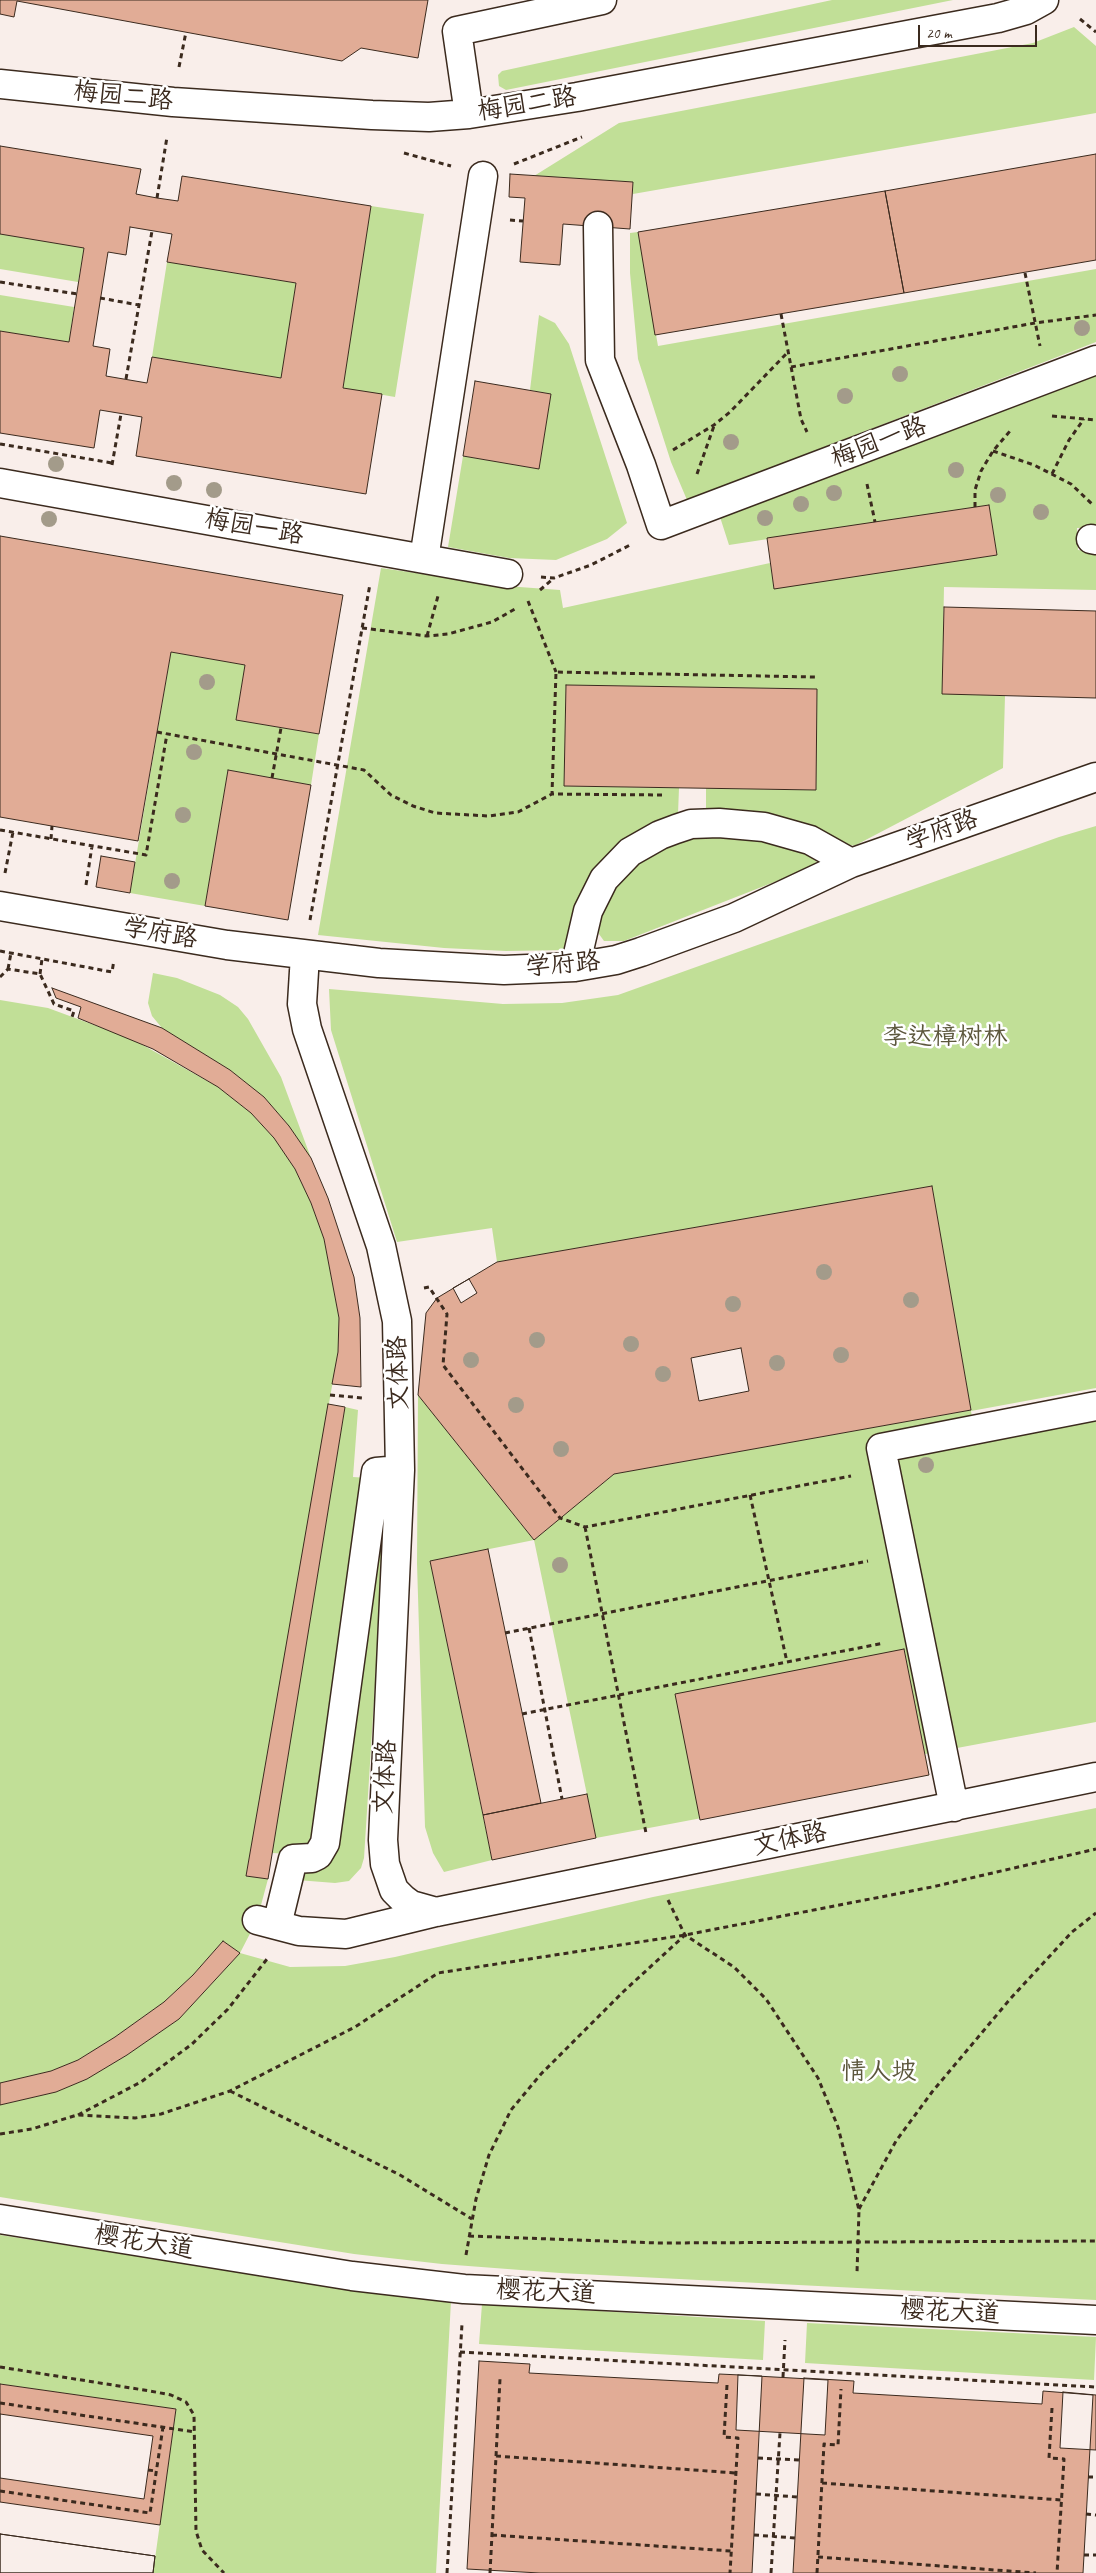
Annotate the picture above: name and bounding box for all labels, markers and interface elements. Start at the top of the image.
scale bar [921,15,1040,47]
text: 20 m [926,24,952,43]
street label: 梅园二路 [72,77,174,117]
street label: 梅园二路 [475,82,579,128]
street label: 梅园一路 [827,411,931,475]
street label: 梅园一路 [202,505,306,551]
street label: 学府路 [902,804,982,858]
street label: 学府路 [120,913,200,955]
street label: 学府路 [524,947,602,983]
park label: 李达樟树林 [883,1022,1007,1052]
street label: 文体路 [383,1335,415,1411]
street label: 文体路 [369,1739,403,1815]
street label: 文体路 [750,1818,830,1862]
park label: 情人坡 [842,2057,916,2087]
street label: 樱花大道 [92,2220,196,2266]
street label: 樱花大道 [495,2275,597,2311]
street label: 樱花大道 [899,2295,1001,2331]

